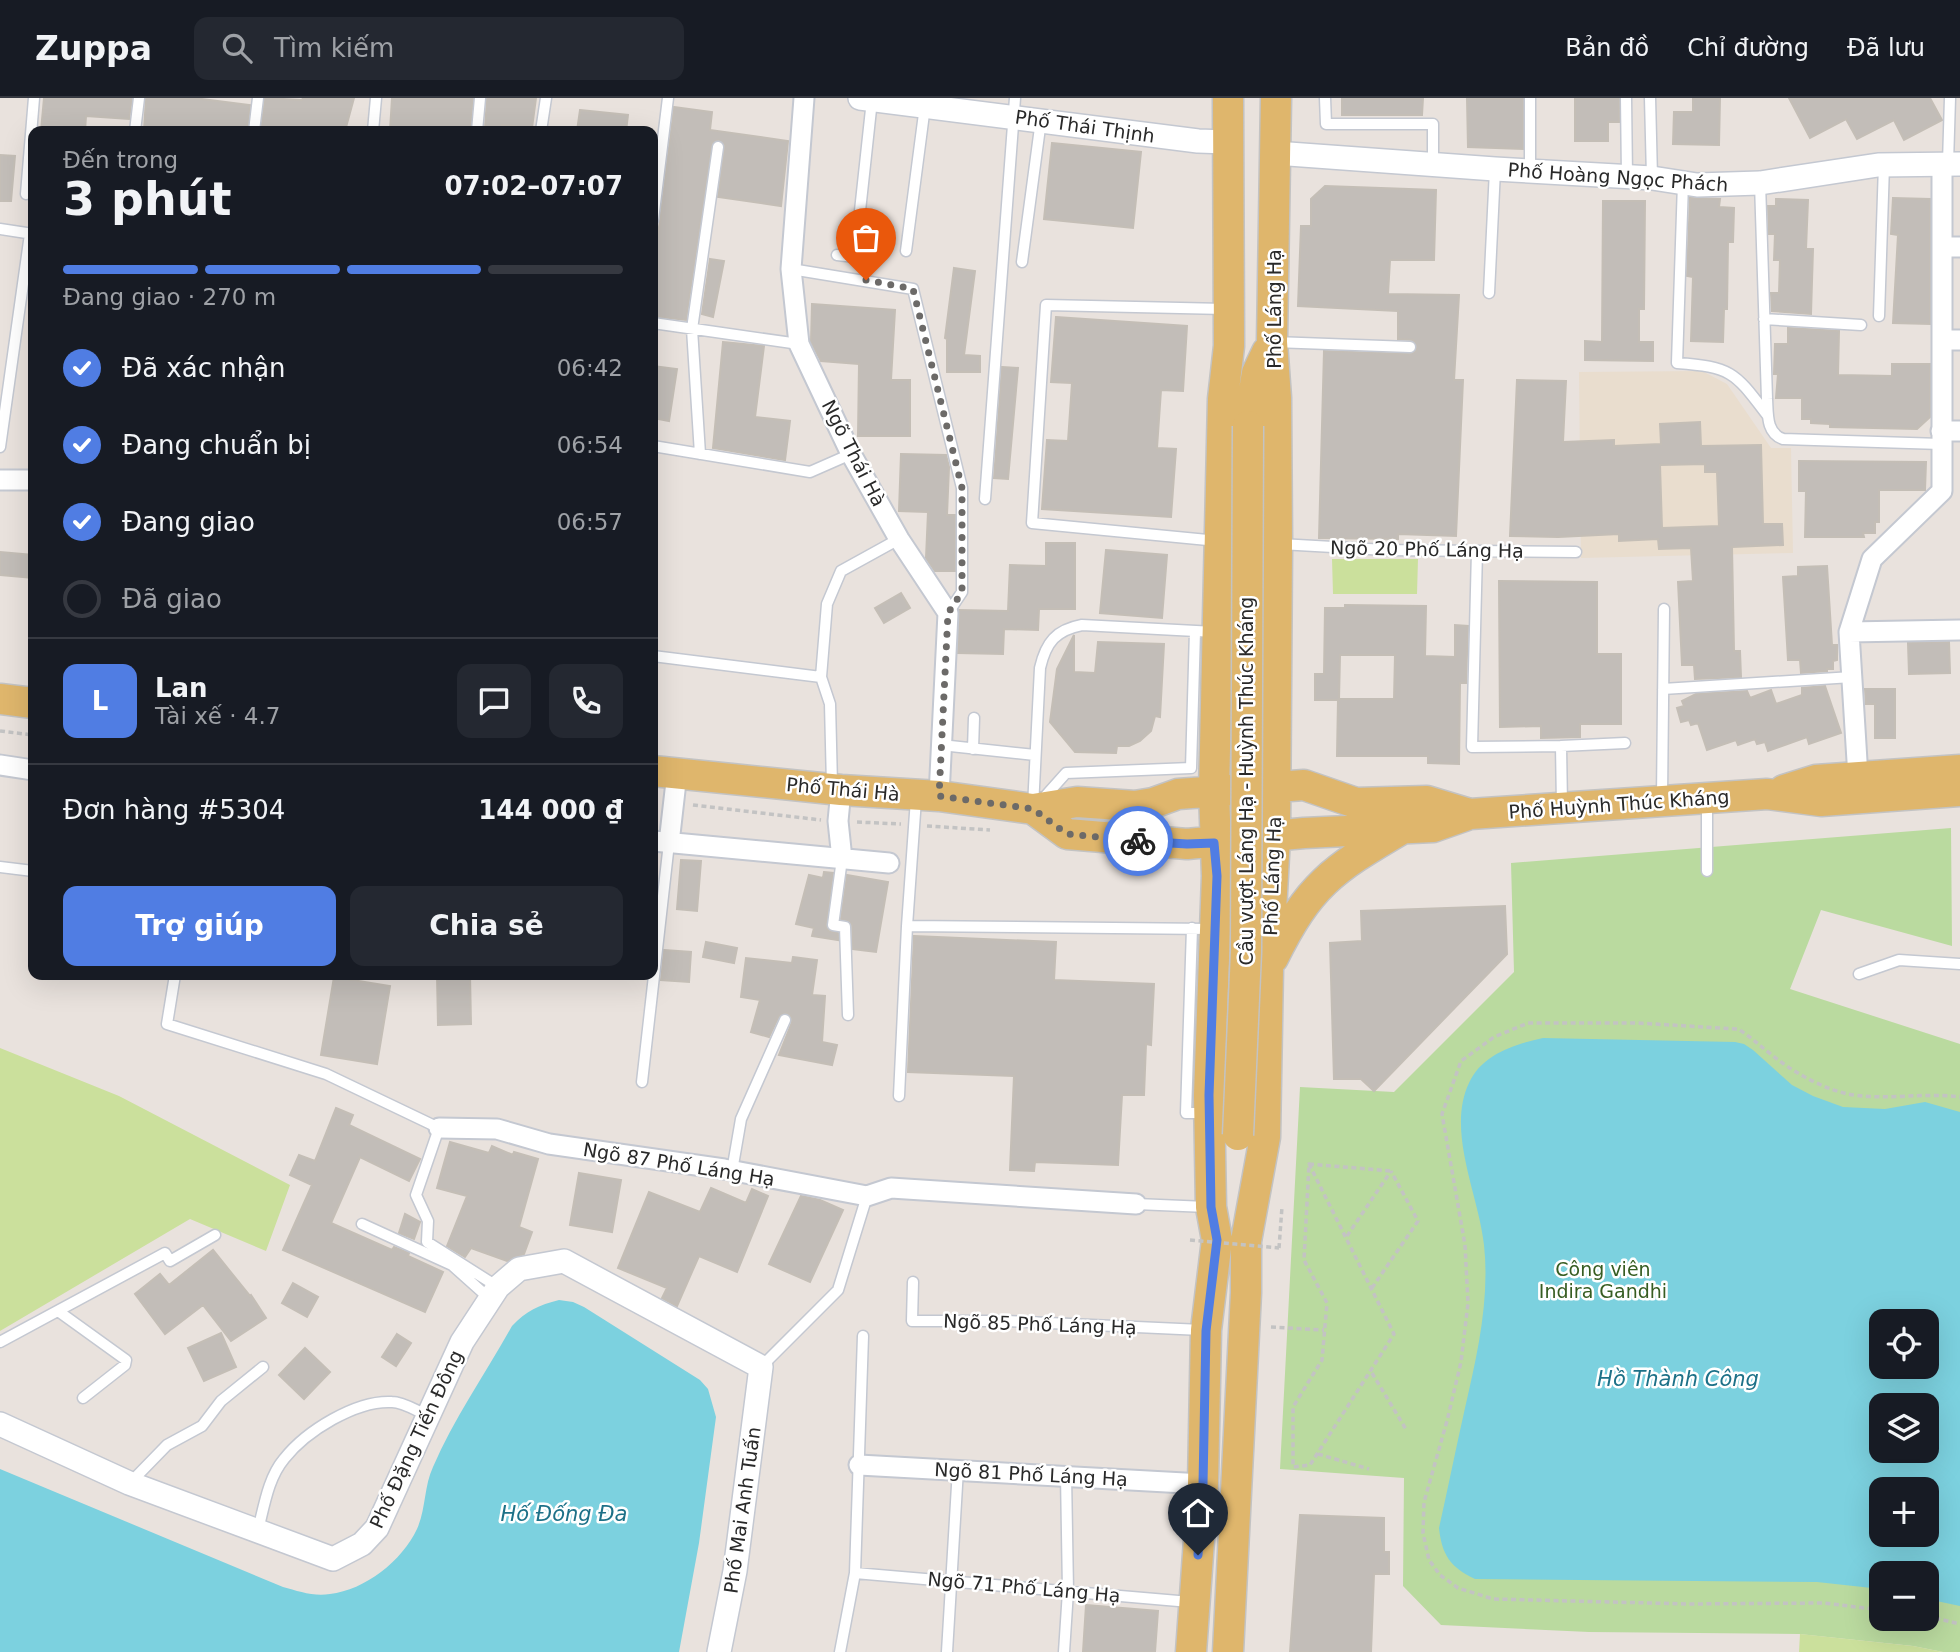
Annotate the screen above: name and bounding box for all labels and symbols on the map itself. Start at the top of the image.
street label: Phố Thái Thịnh [1014,105,1156,147]
street label: Phố Hoàng Ngọc Phách [1507,158,1729,196]
pin [836,208,896,280]
street label: Phố Láng Hạ [1263,249,1285,369]
street label: Ngõ Thái Hà [818,396,890,510]
street label: Ngõ 20 Phố Láng Hạ [1330,536,1524,562]
street label: Cầu vượt Láng Hạ - Huỳnh Thúc Kháng [1235,597,1257,965]
street label: Phố Thái Hà [785,773,901,805]
street label: Phố Huỳnh Thúc Kháng [1508,785,1730,823]
courier [1103,806,1173,876]
street label: Phố Láng Hạ [1259,816,1285,936]
street label: Ngõ 87 Phố Láng Hạ [582,1138,776,1190]
park label: Công viên Indira Gandhi [1539,1258,1667,1302]
street label: Ngõ 85 Phố Láng Hạ [943,1310,1137,1338]
street label: Phố Đặng Tiến Đông [365,1346,467,1532]
water label: Hồ Thành Công [1597,1367,1759,1391]
street label: Phố Mai Anh Tuấn [719,1425,765,1595]
street label: Ngõ 81 Phố Láng Hạ [934,1458,1128,1490]
pin [1168,1483,1228,1555]
water label: Hố Đống Đa [501,1502,627,1526]
street label: Ngõ 71 Phố Láng Hạ [927,1568,1121,1606]

